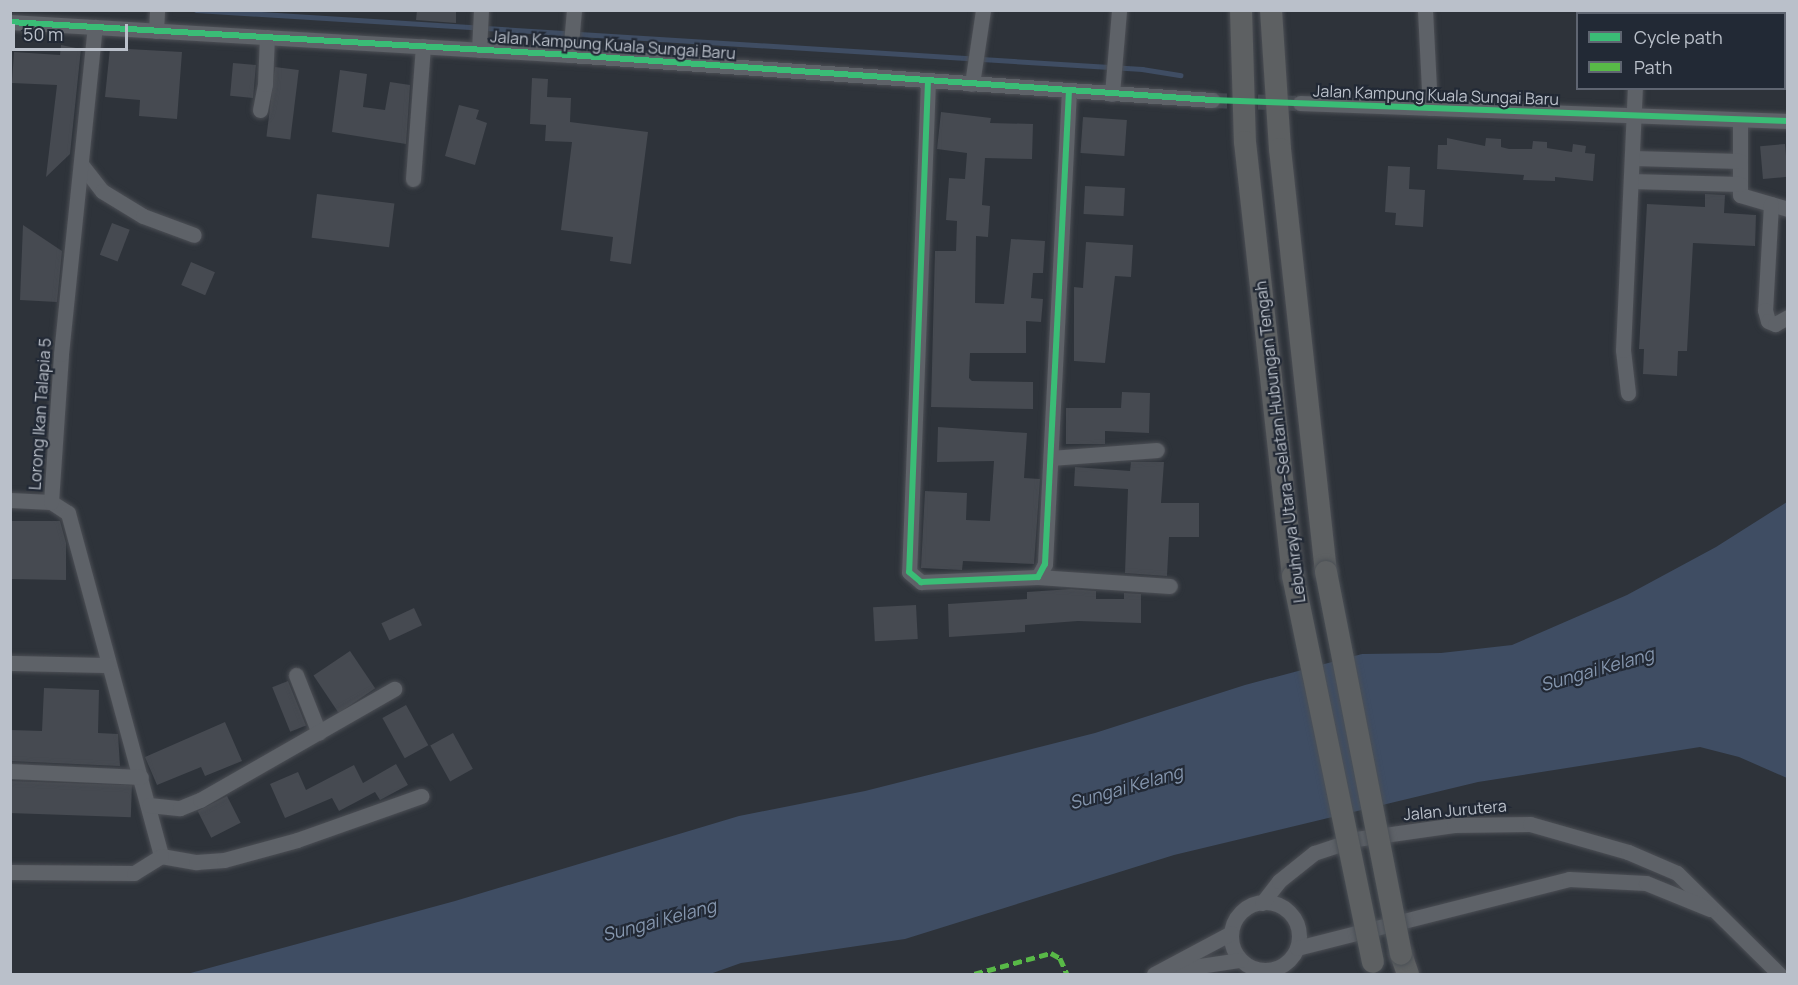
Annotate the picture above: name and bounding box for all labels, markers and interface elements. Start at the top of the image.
scale bar [15,12,130,50]
legend [1576,12,1786,90]
text: 50 m [23,22,63,46]
text: Cycle path [1634,25,1723,49]
street label: Jalan Kampung Kuala Sungai Baru [490,27,736,63]
text: Path [1634,55,1672,79]
street label: Jalan Kampung Kuala Sungai Baru [1313,81,1559,109]
street label: Lebuhraya Utara–Selatan Hubungan Tengah [1251,280,1309,604]
street label: Lorong Ikan Talapia 5 [25,337,55,491]
water label: Sungai Kelang [1538,642,1656,696]
water label: Sungai Kelang [1067,760,1185,814]
street label: Jalan Jurutera [1403,796,1507,824]
water label: Sungai Kelang [600,894,718,946]

